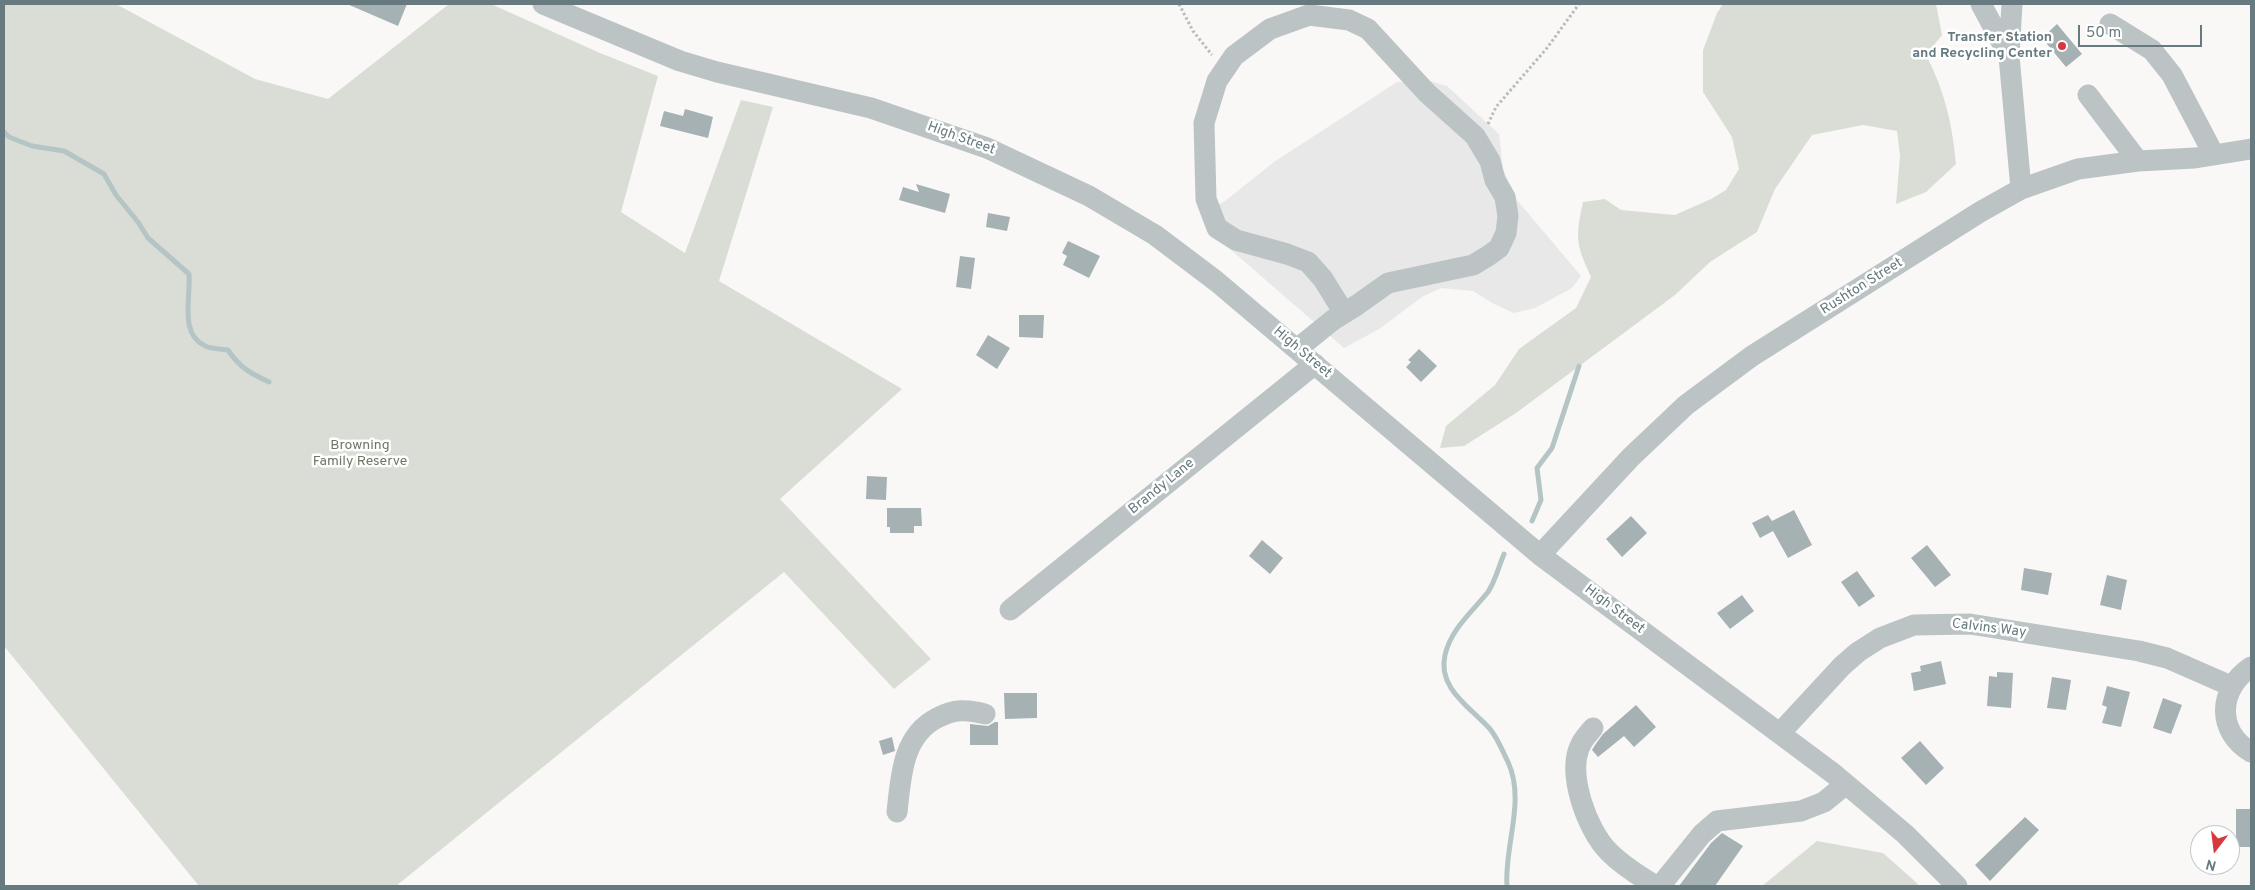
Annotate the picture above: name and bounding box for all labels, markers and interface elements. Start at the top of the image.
scale bar [2080,15,2204,47]
text: 50 m [2086,24,2121,43]
place label: Transfer Station and Recycling Center [1912,30,2052,62]
marker: Transfer Station and Recycling Center [2056,40,2068,52]
street label: High Street [925,119,997,159]
street label: Rushton Street [1818,255,1906,319]
street label: High Street [1269,324,1335,382]
park label: Browning Family Reserve [313,438,407,471]
street label: Brandy Lane [1126,455,1198,519]
street label: High Street [1581,582,1647,638]
street label: Calvins Way [1951,616,2027,642]
north arrow [2190,825,2240,875]
text: N [2204,854,2218,874]

